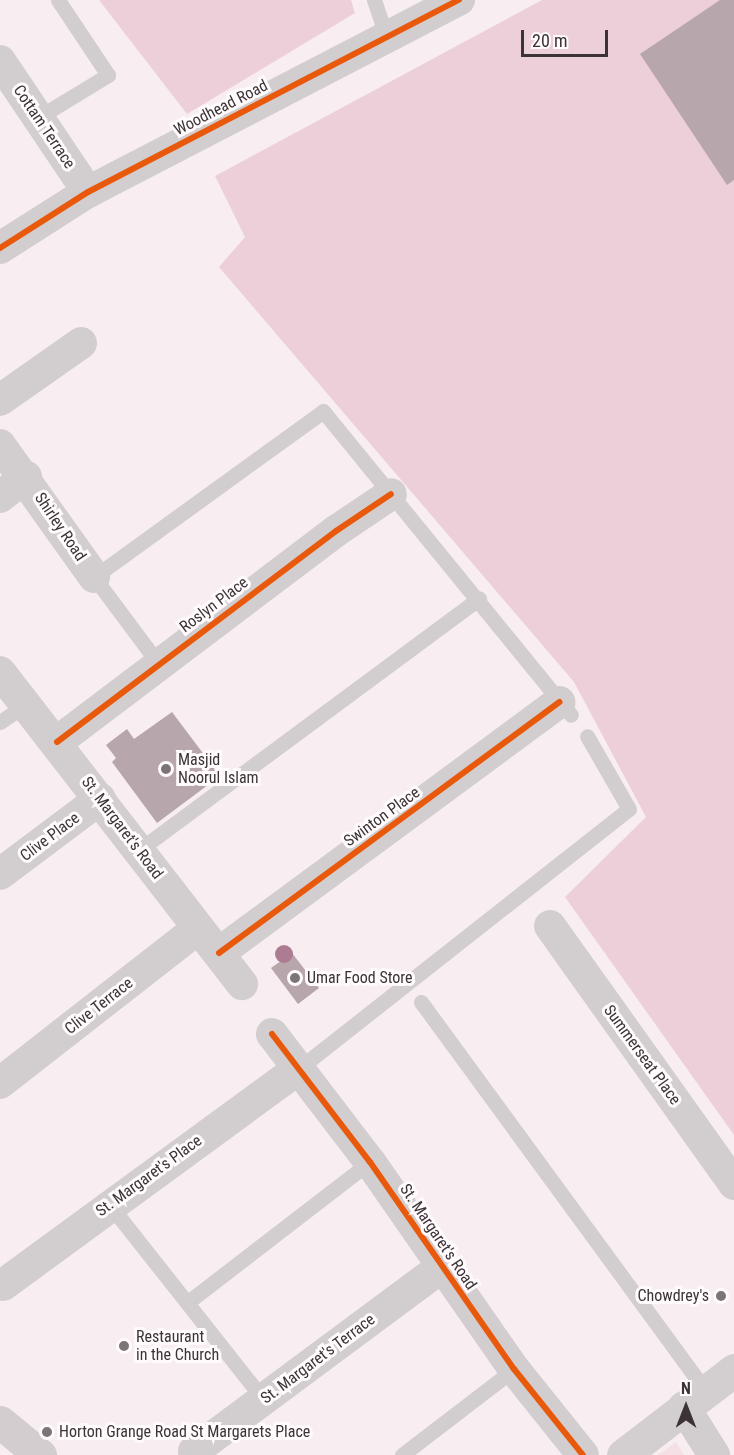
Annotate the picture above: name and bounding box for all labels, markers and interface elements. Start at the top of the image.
scale bar [524,18,611,56]
text: 20 m [532,30,567,51]
street label: Woodhead Road [171,76,271,140]
street label: Cottam Terrace [9,81,79,173]
street label: Shirley Road [30,489,90,565]
street label: Roslyn Place [176,573,252,637]
place label: Masjid Noorul Islam [178,750,259,788]
marker: Masjid Noorul Islam [159,762,173,776]
street label: St. Margaret's Road [77,773,167,883]
street label: Swinton Place [340,783,424,851]
street label: Clive Place [17,808,83,866]
place label: Umar Food Store [307,968,413,988]
marker: Umar Food Store [288,971,302,985]
street label: Clive Terrace [61,973,137,1039]
street label: Summerseat Place [599,1001,685,1109]
street label: St. Margaret's Place [92,1131,206,1221]
street label: St. Margaret's Road [396,1181,480,1293]
place label: Chowdrey's [637,1286,709,1306]
marker: Chowdrey's [714,1289,728,1303]
street label: St. Margaret's Terrace [257,1310,379,1408]
place label: Restaurant in the Church [136,1327,219,1365]
marker: Restaurant in the Church [117,1339,131,1353]
north arrow [656,1377,716,1437]
text: N [681,1379,691,1398]
place label: Horton Grange Road St Margarets Place [59,1422,310,1442]
marker: Horton Grange Road St Margarets Place [40,1425,54,1439]

